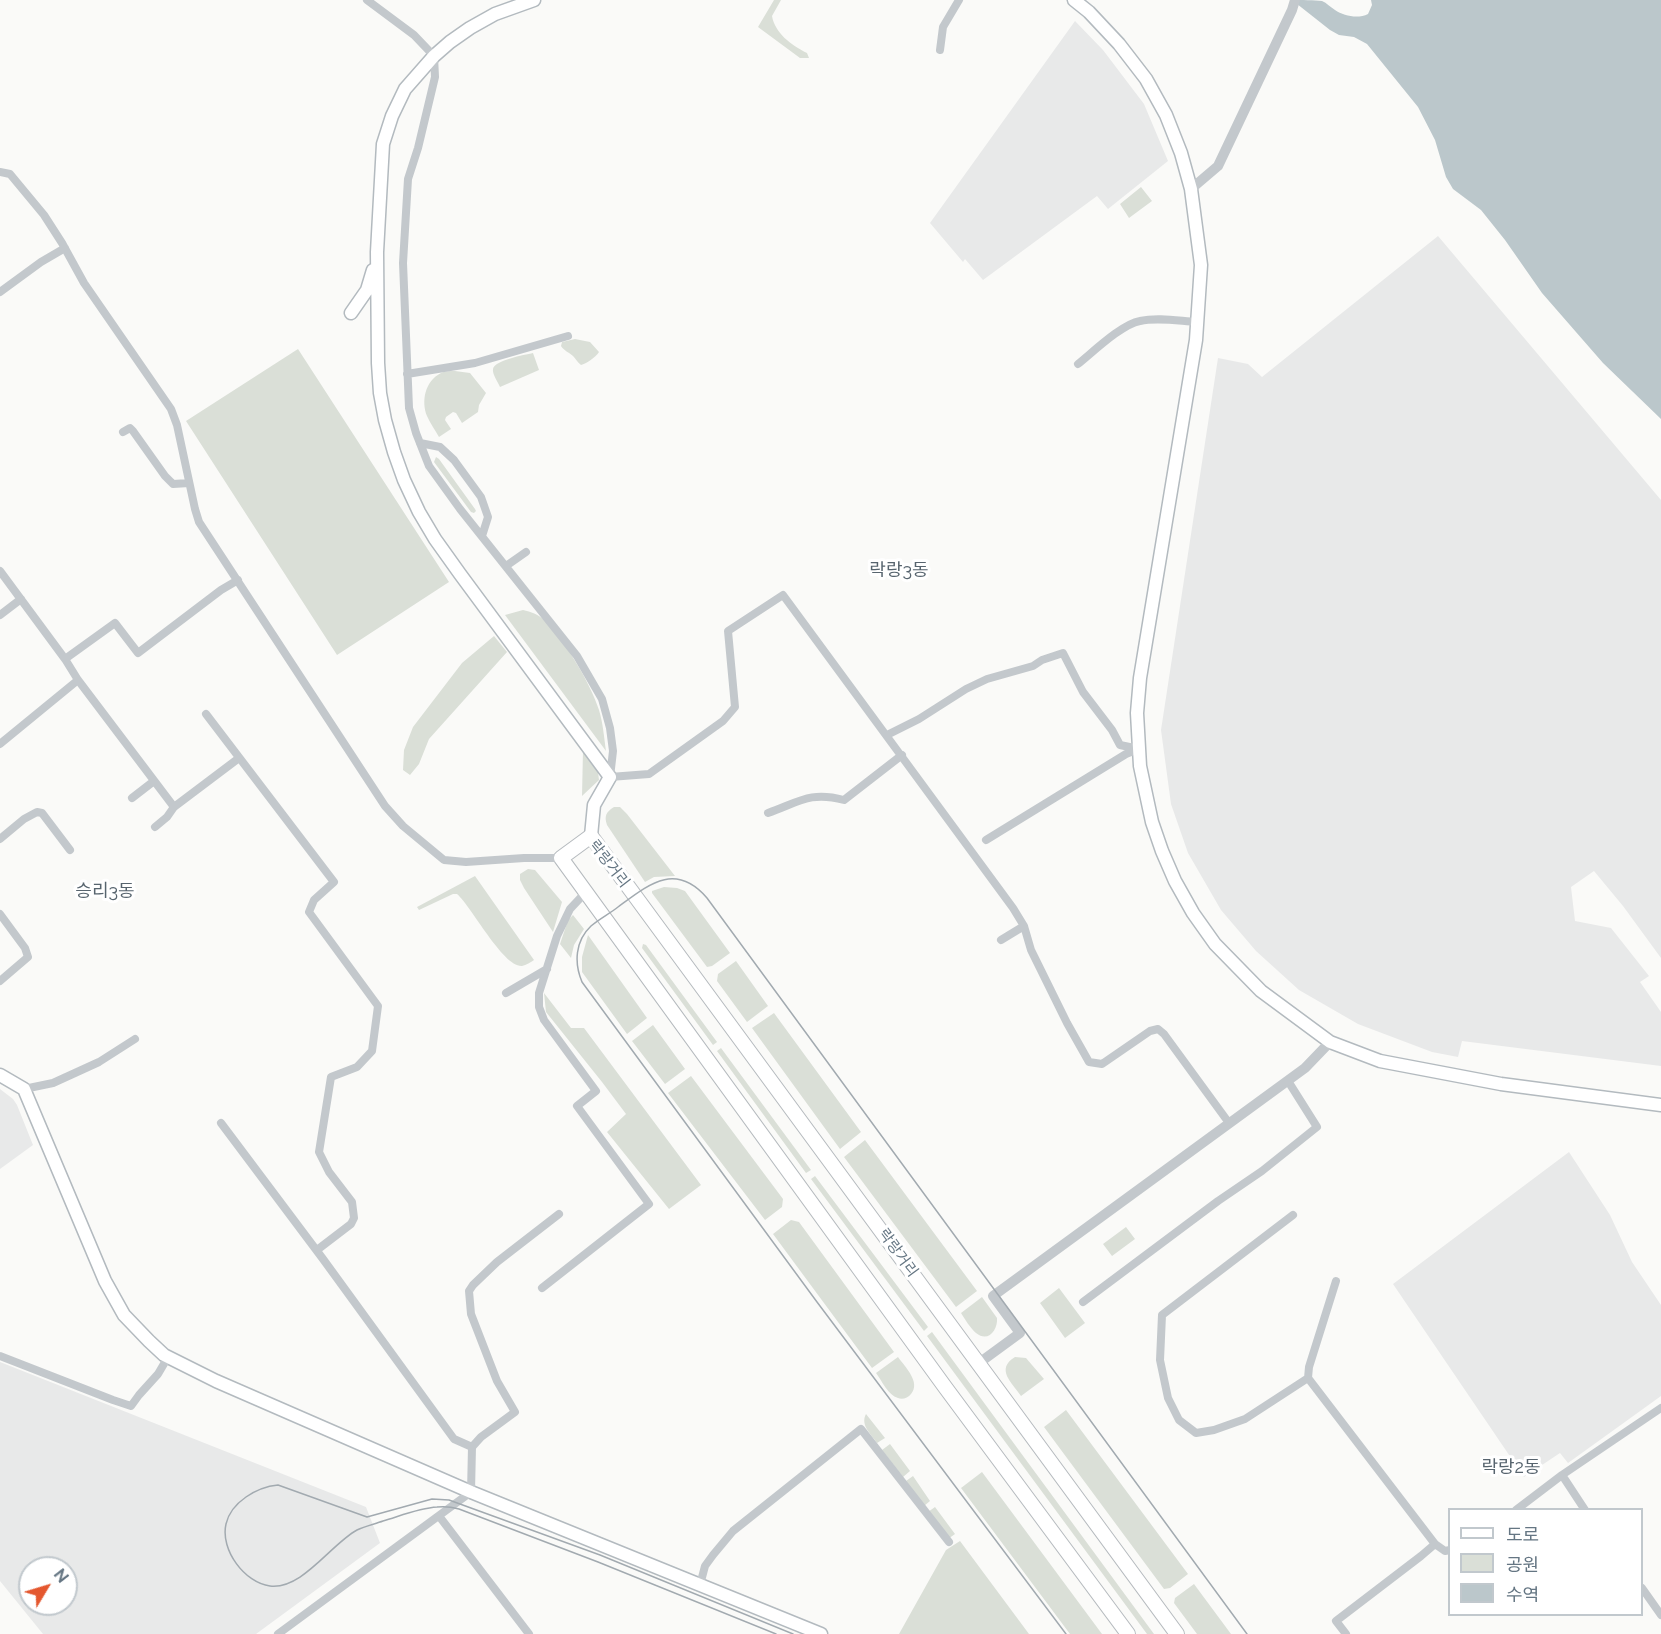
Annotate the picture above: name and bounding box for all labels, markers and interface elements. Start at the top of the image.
district label: 락랑3동 [869,560,929,582]
street label: 락랑거리 [585,837,633,891]
district label: 승리3동 [75,881,135,903]
street label: 락랑거리 [874,1225,922,1281]
district label: 락랑2동 [1481,1457,1541,1479]
legend [1448,1508,1643,1616]
text: 도로 [1506,1524,1539,1545]
text: 공원 [1506,1554,1539,1575]
north arrow [18,1556,78,1616]
text: N [50,1565,72,1587]
text: 수역 [1506,1584,1539,1605]

